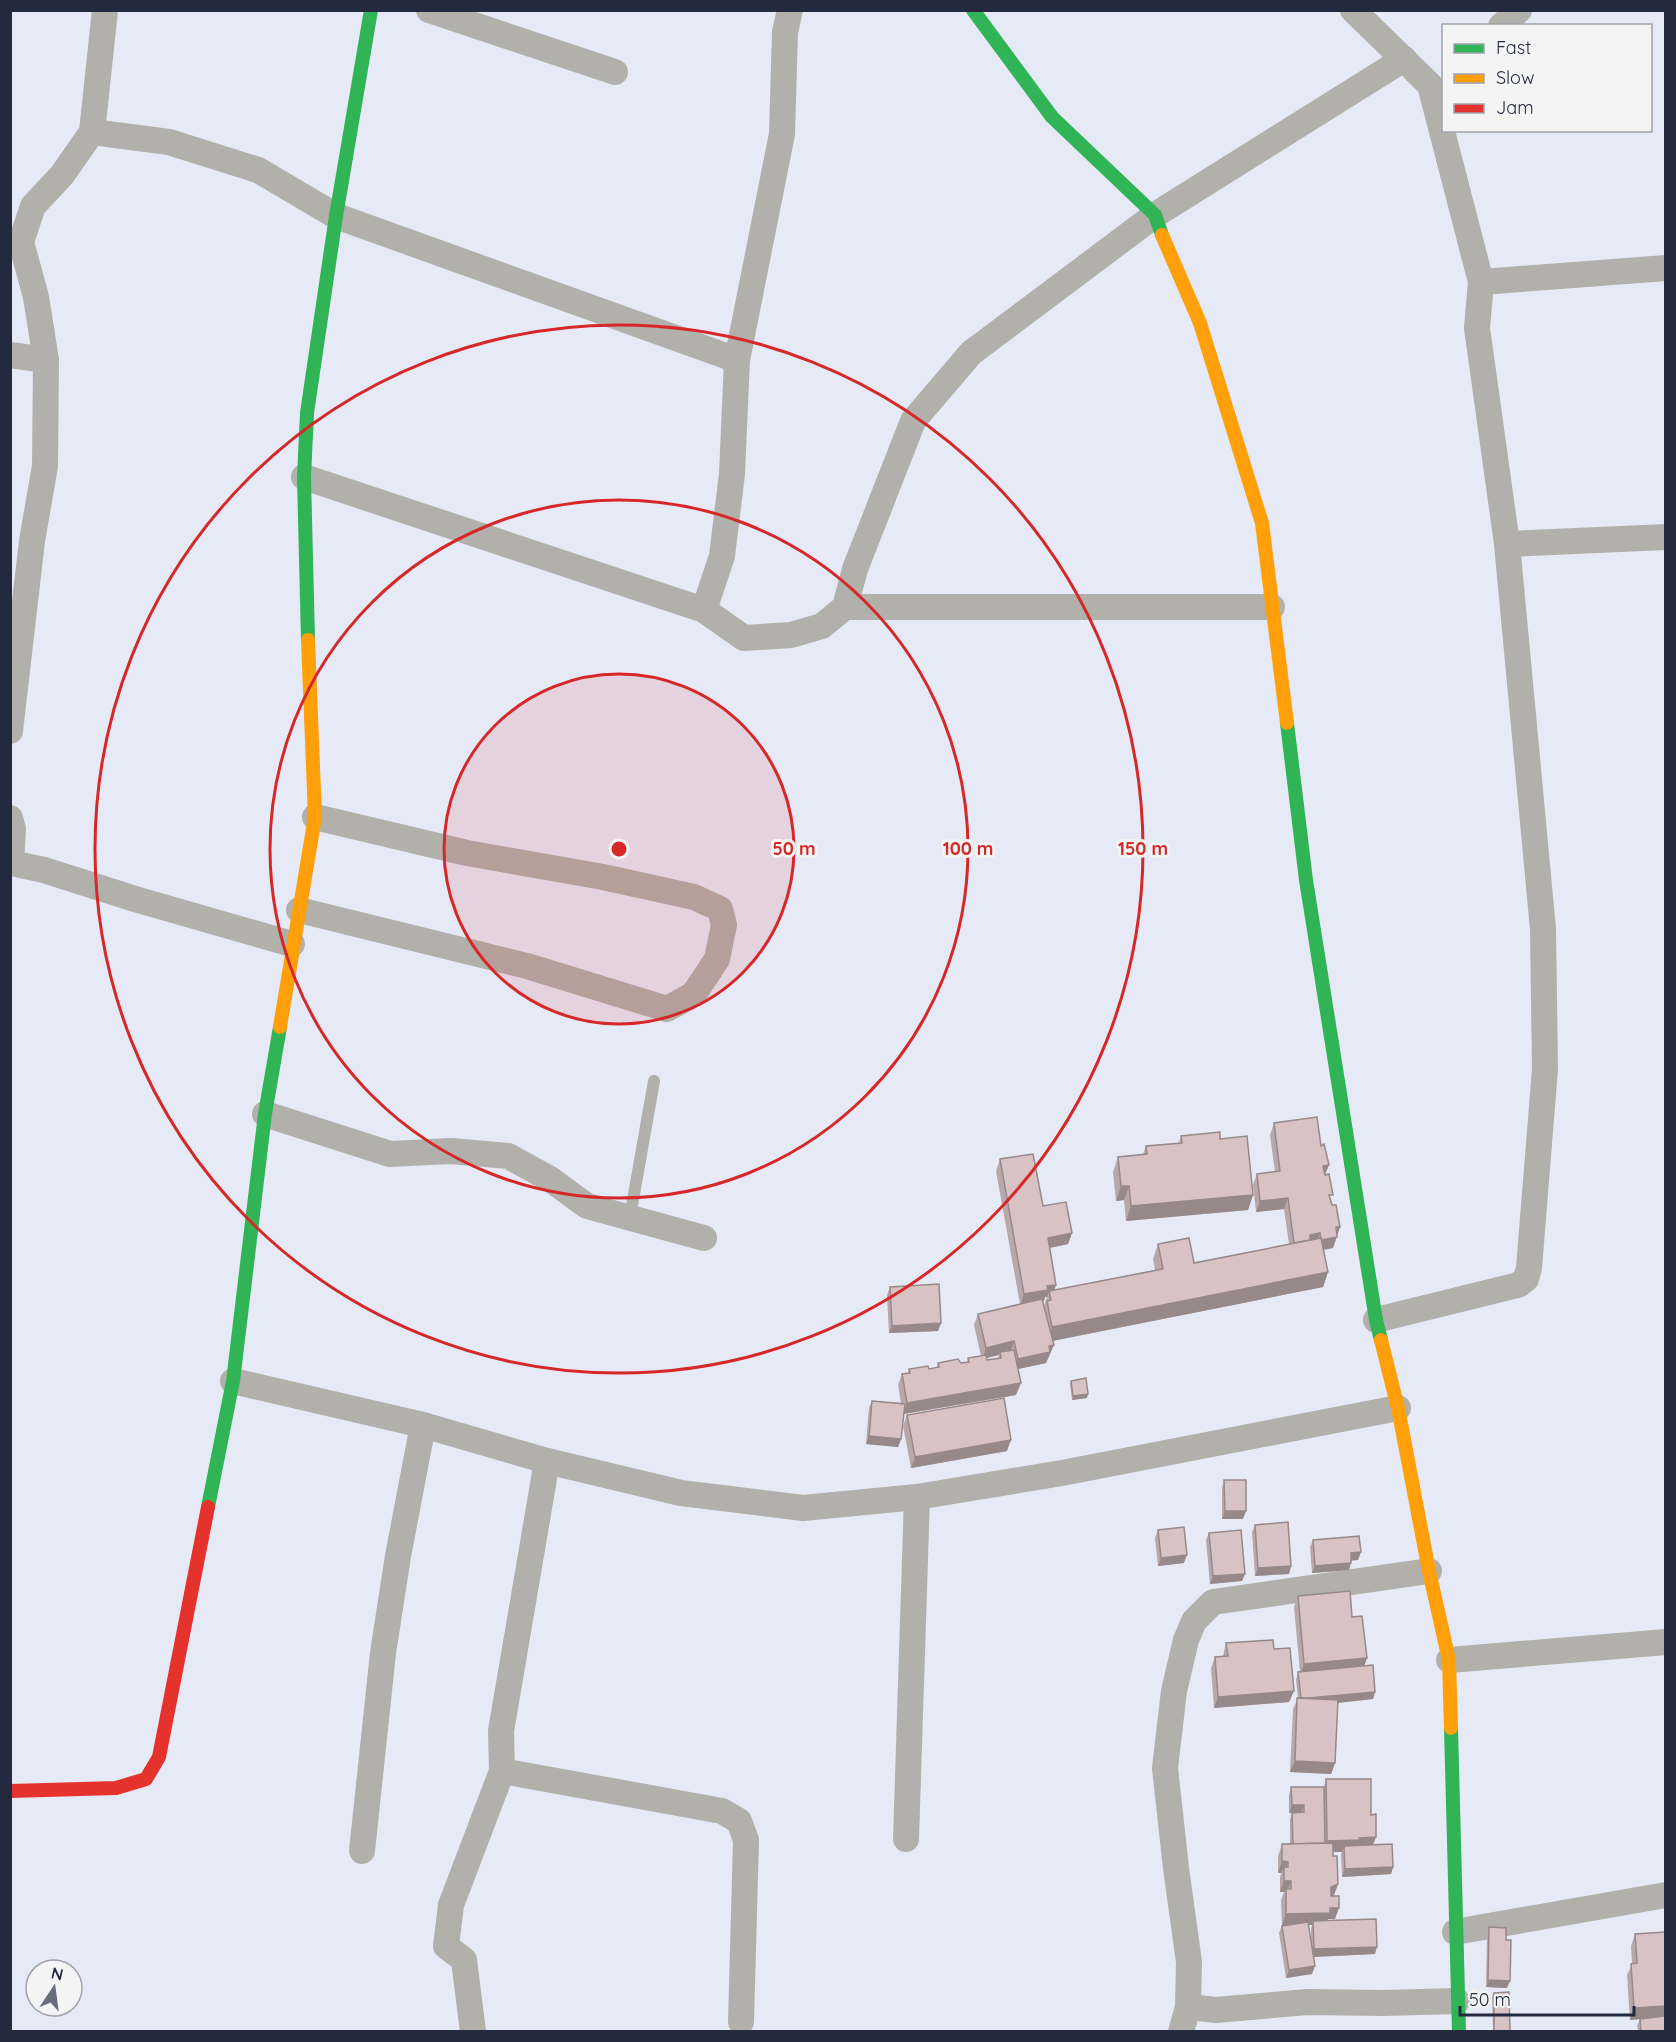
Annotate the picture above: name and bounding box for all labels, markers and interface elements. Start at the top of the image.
legend [1442,24,1652,132]
text: Fast [1496,36,1531,59]
text: Slow [1496,66,1534,89]
text: Jam [1496,96,1534,119]
text: 50 m [772,837,816,860]
text: 100 m [943,837,993,860]
text: 150 m [1118,837,1168,860]
centre of rings [609,839,629,859]
north arrow [24,1958,84,2018]
text: N [49,1962,65,1984]
scale bar [1460,1979,1634,2017]
text: 50 m [1469,1988,1511,2011]

